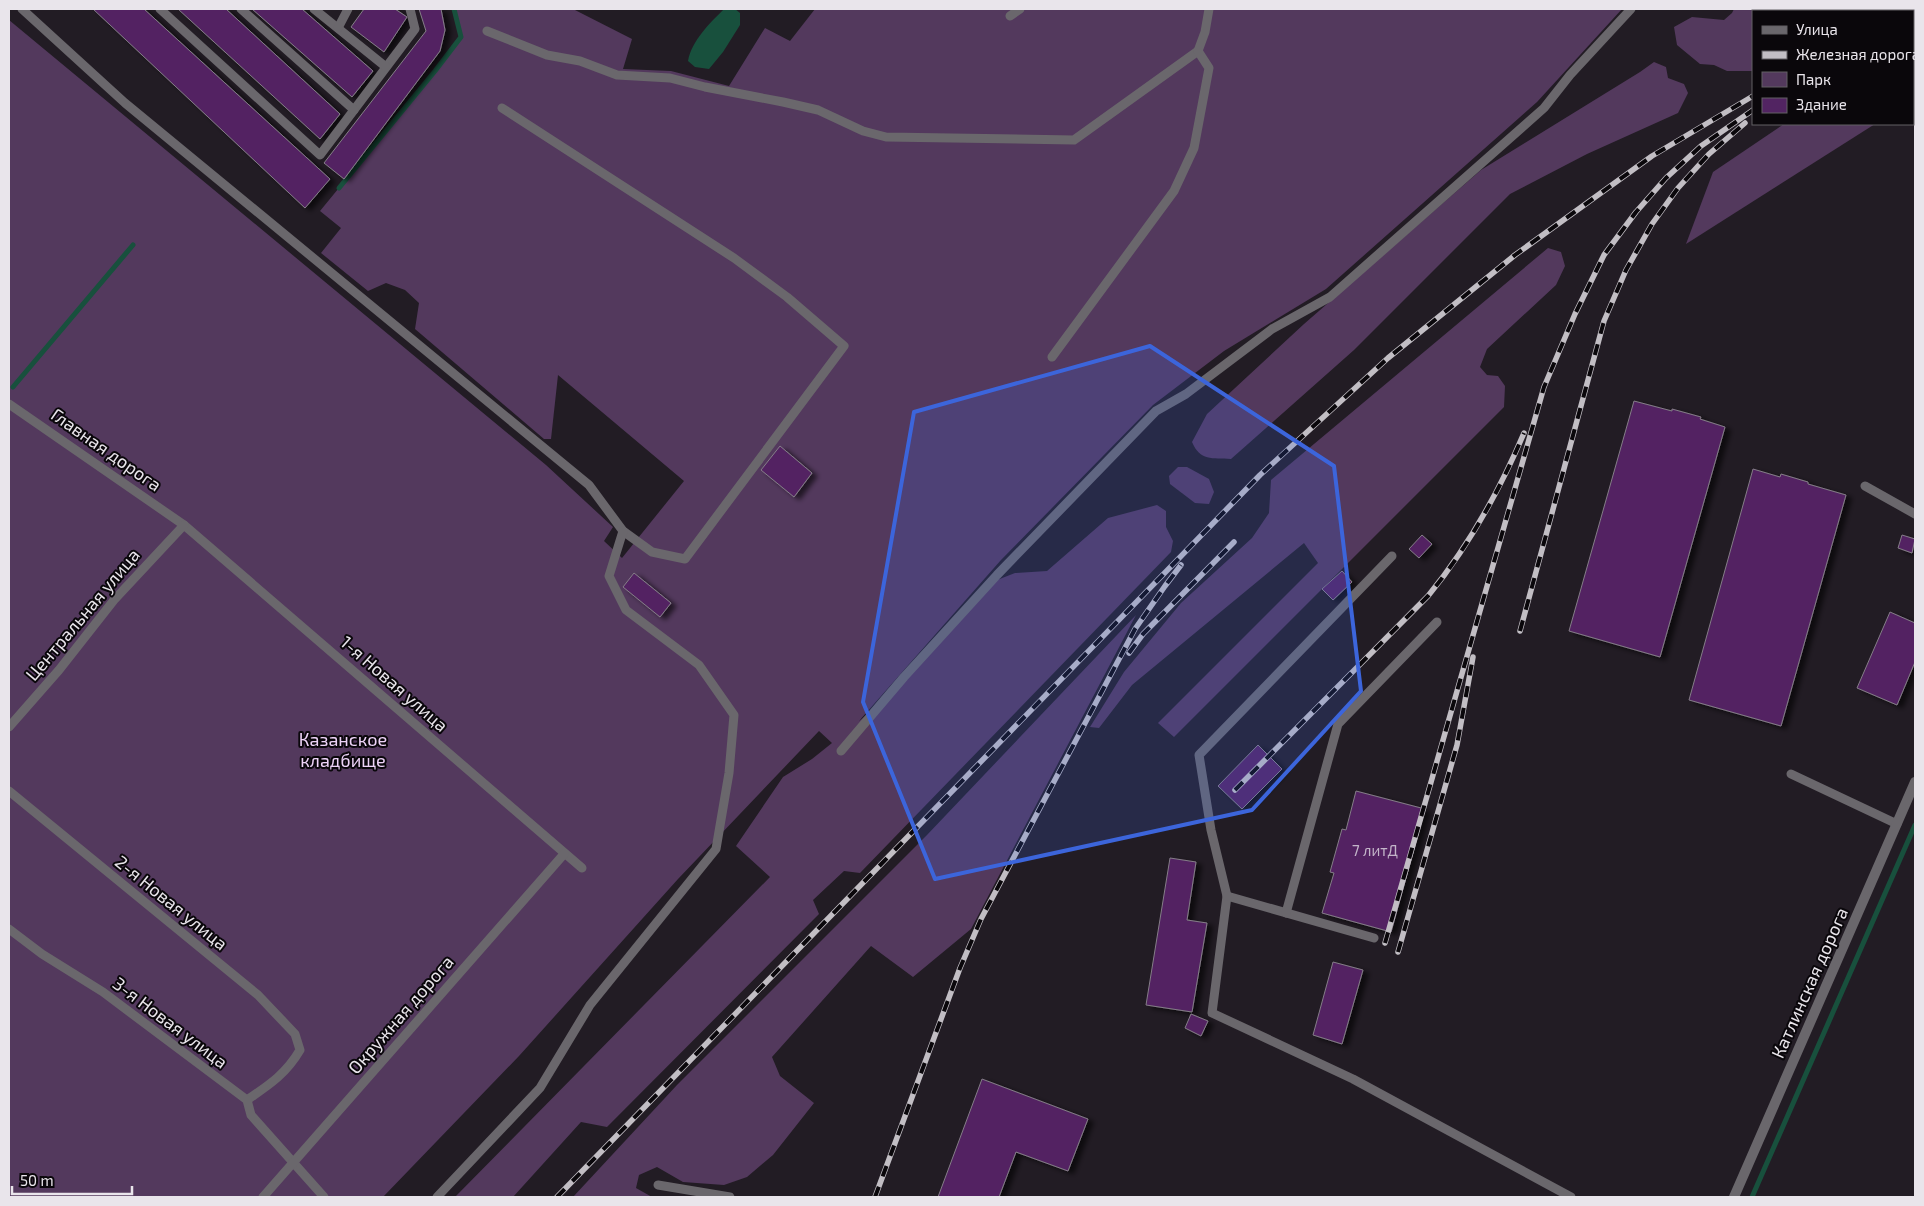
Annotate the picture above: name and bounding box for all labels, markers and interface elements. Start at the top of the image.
legend [1752,10,1914,125]
text: Улица [1796,20,1838,38]
text: Железная дорога [1796,45,1920,63]
text: Парк [1796,70,1831,88]
text: Здание [1796,95,1847,113]
street label: Главная дорога [47,403,166,495]
street label: Центральная улица [21,544,144,685]
street label: 1-я Новая улица [336,631,453,736]
park label: Казанское кладбище [299,728,387,771]
house number: 7 литД [1352,841,1398,859]
street label: 2-я Новая улица [111,850,232,954]
street label: Катлинская дорога [1766,904,1852,1061]
street label: Окружная дорога [343,951,458,1078]
street label: 3-я Новая улица [109,972,232,1073]
scale bar [12,1164,132,1196]
text: 50 m [20,1171,54,1189]

